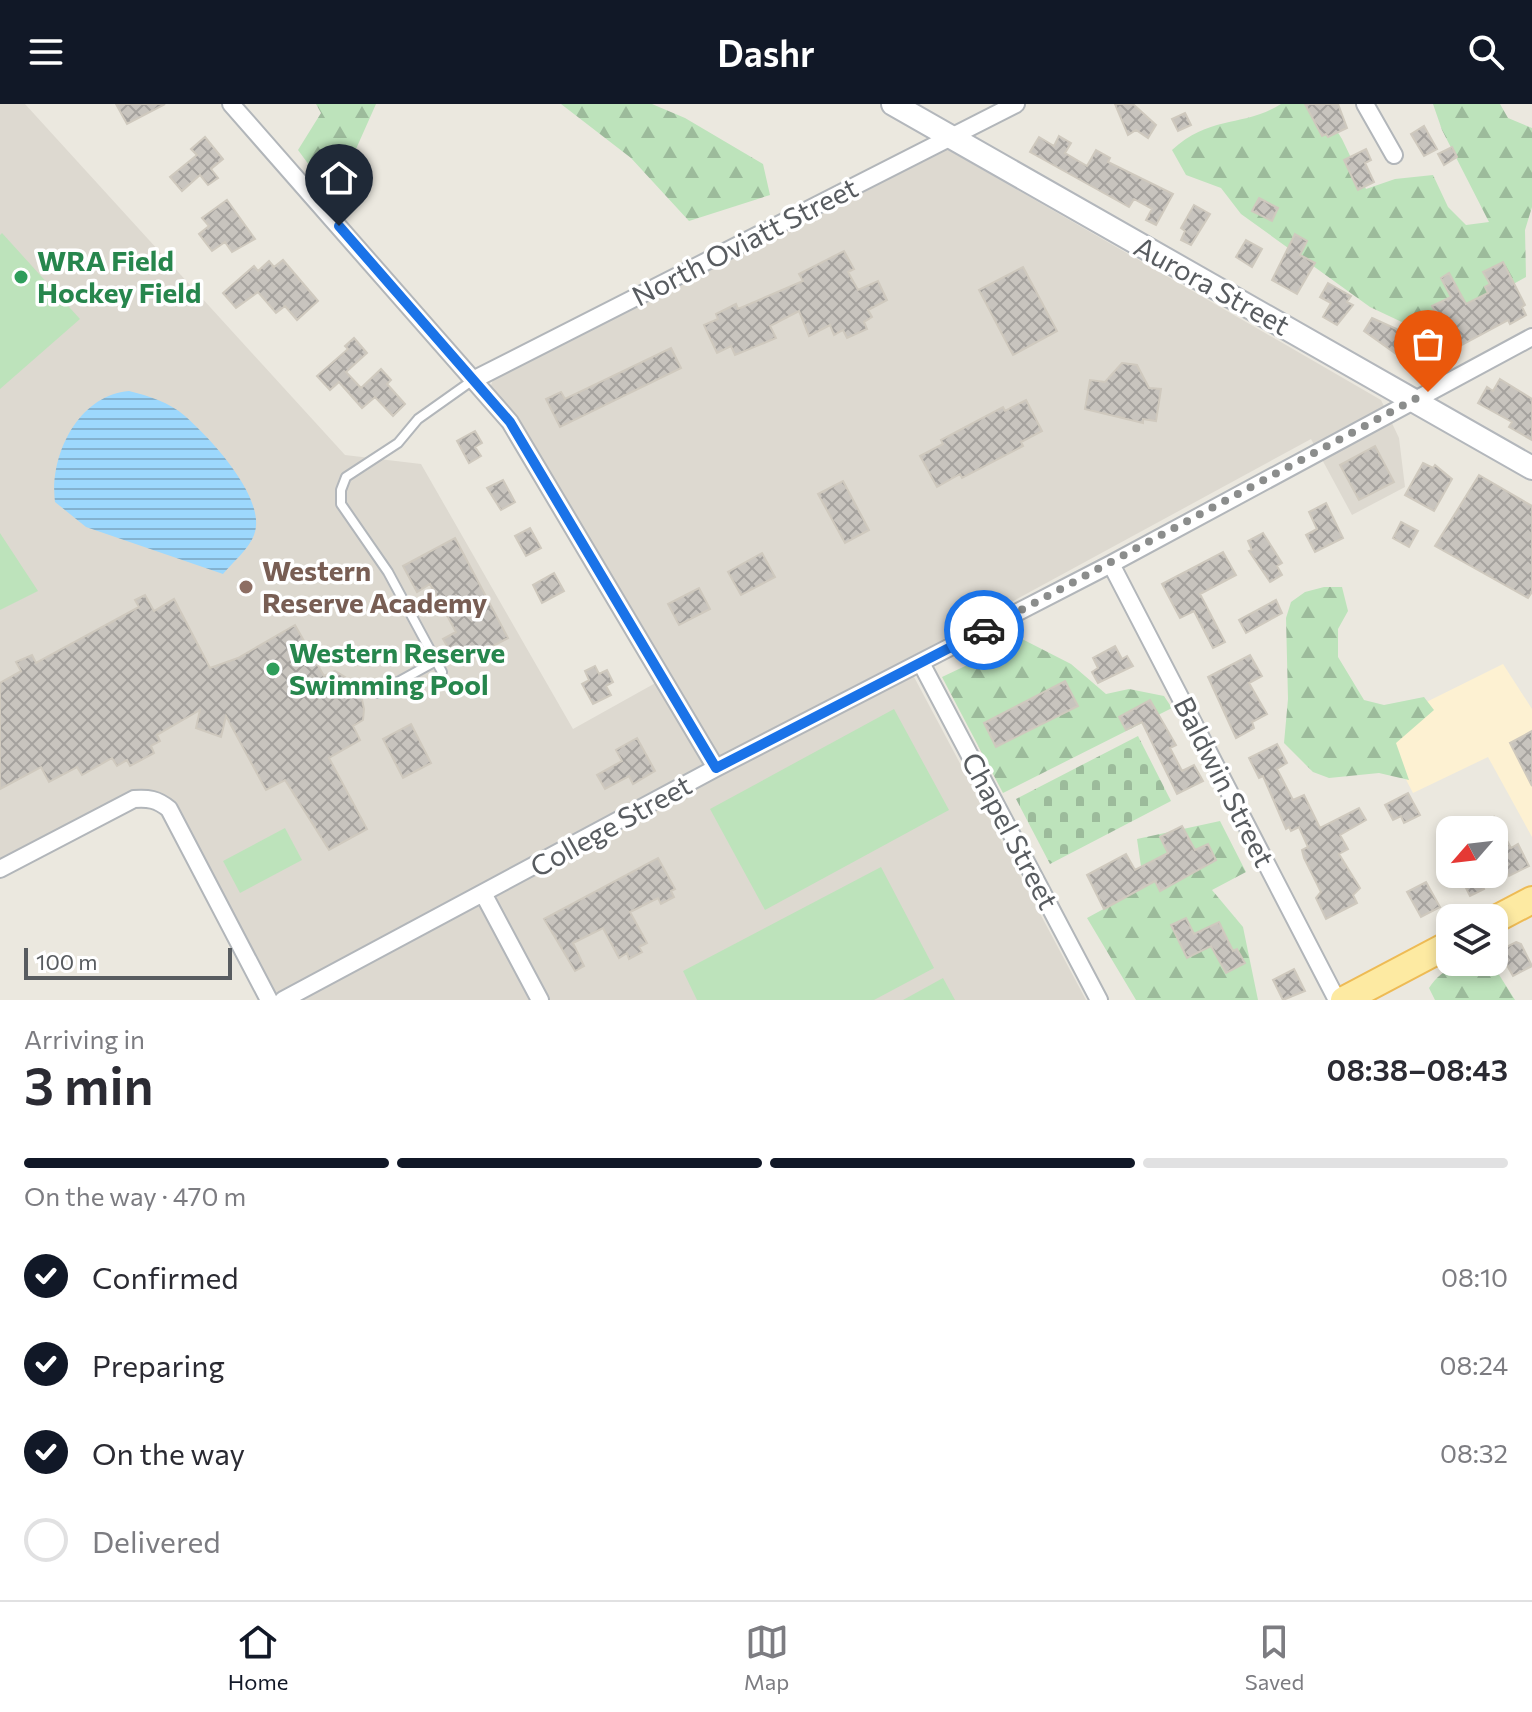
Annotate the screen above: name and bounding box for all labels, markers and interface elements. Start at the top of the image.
icon: menu [24,30,68,74]
text: Dashr [717,30,815,74]
icon: search [1464,30,1508,74]
pin [305,144,373,226]
icon: home [317,156,361,200]
street label: North Oviatt Street [626,170,863,313]
street label: Aurora Street [1129,229,1296,342]
place label: WRA Field Hockey Field [37,243,201,309]
marker: WRA Field Hockey Field [12,268,30,286]
pin [1394,310,1462,392]
icon: bag [1406,322,1450,366]
place label: Western Reserve Academy [262,553,487,619]
marker: Western Reserve Academy [237,578,255,596]
courier [944,590,1024,670]
icon: car [962,608,1006,652]
place label: Western Reserve Swimming Pool [289,635,505,701]
marker: Western Reserve Swimming Pool [264,660,282,678]
street label: Baldwin Street [1167,691,1282,872]
street label: Chapel Street [955,746,1066,915]
street label: College Street [524,767,697,883]
north arrow [1436,816,1508,888]
map controls [1436,816,1508,976]
button: layers [1436,904,1508,976]
scale bar [24,944,232,980]
text: 100 m [36,948,98,975]
text: Arriving in [24,1023,145,1054]
text: 08:38–08:43 [1327,1050,1508,1087]
text: 3 min [24,1052,153,1116]
text: On the way · 470 m [24,1180,246,1211]
icon: check [24,1254,68,1298]
text: Confirmed [92,1258,239,1295]
text: 08:10 [1441,1261,1508,1292]
icon: check [24,1342,68,1386]
text: Preparing [92,1346,225,1383]
text: 08:24 [1440,1349,1508,1380]
icon: check [24,1430,68,1474]
text: On the way [92,1434,245,1471]
text: 08:32 [1440,1437,1508,1468]
text: Delivered [92,1522,221,1559]
tab: Home [228,1620,288,1695]
tab: Map [744,1620,789,1695]
tab: Saved [1245,1620,1304,1695]

